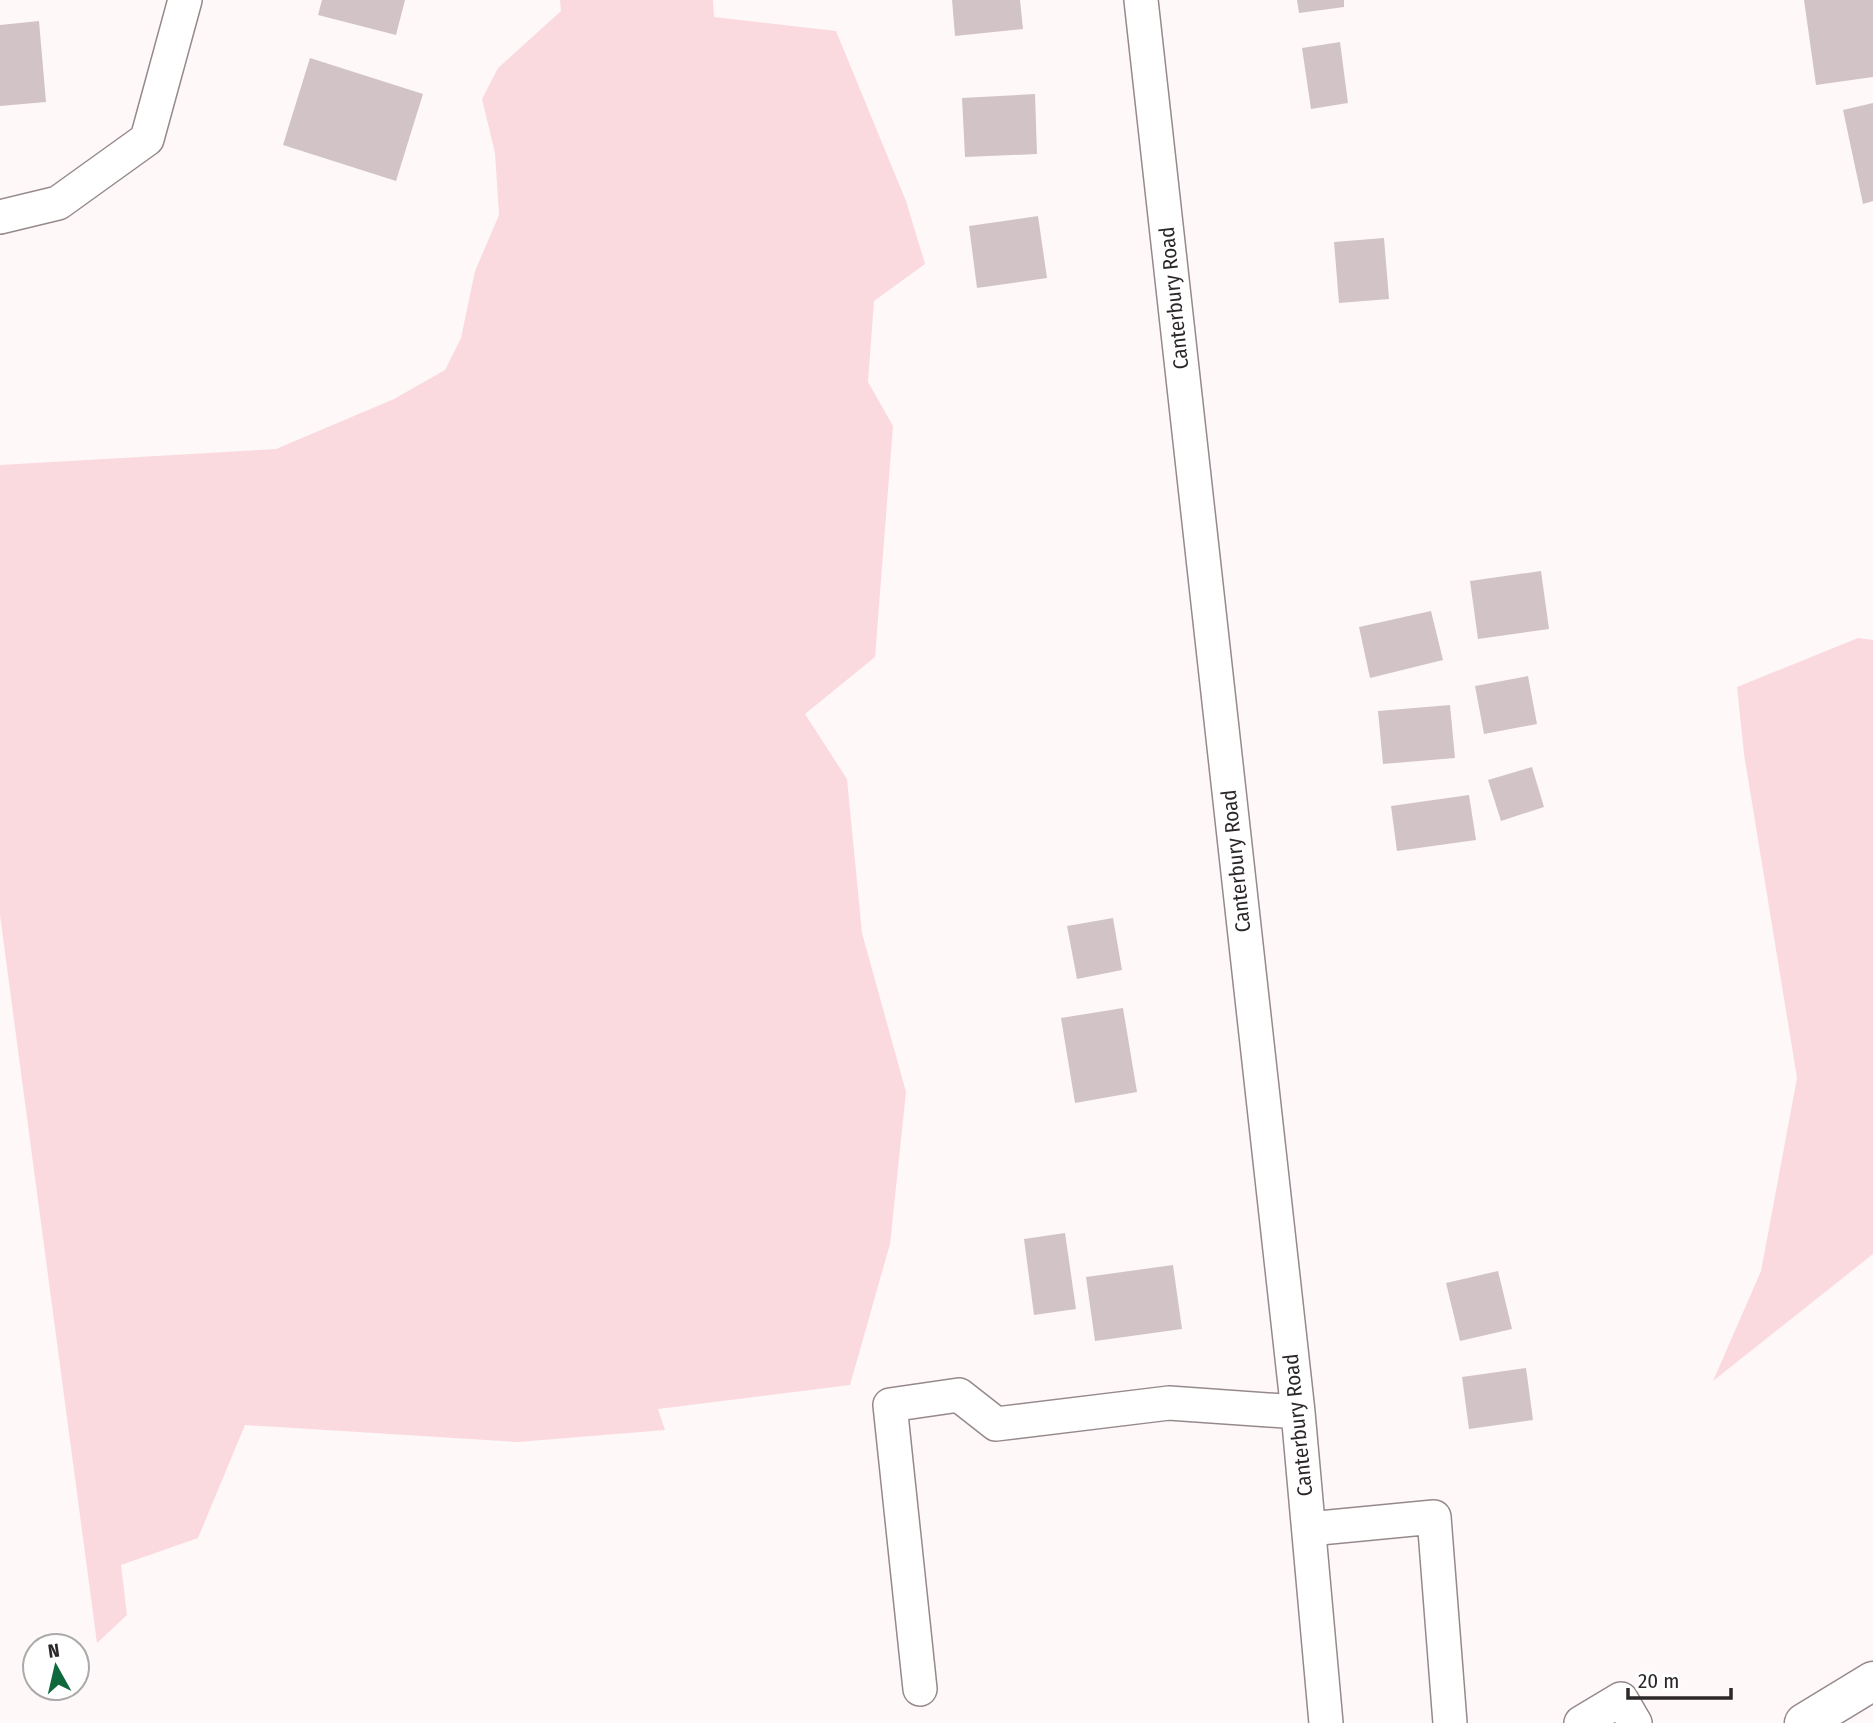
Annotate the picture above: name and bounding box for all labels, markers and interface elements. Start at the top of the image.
street label: Canterbury Road [1154,225,1194,371]
street label: Canterbury Road [1216,788,1256,934]
street label: Canterbury Road [1278,1352,1318,1498]
north arrow [21,1632,91,1702]
text: N [46,1638,61,1663]
scale bar [1628,1656,1731,1700]
text: 20 m [1638,1668,1679,1694]

